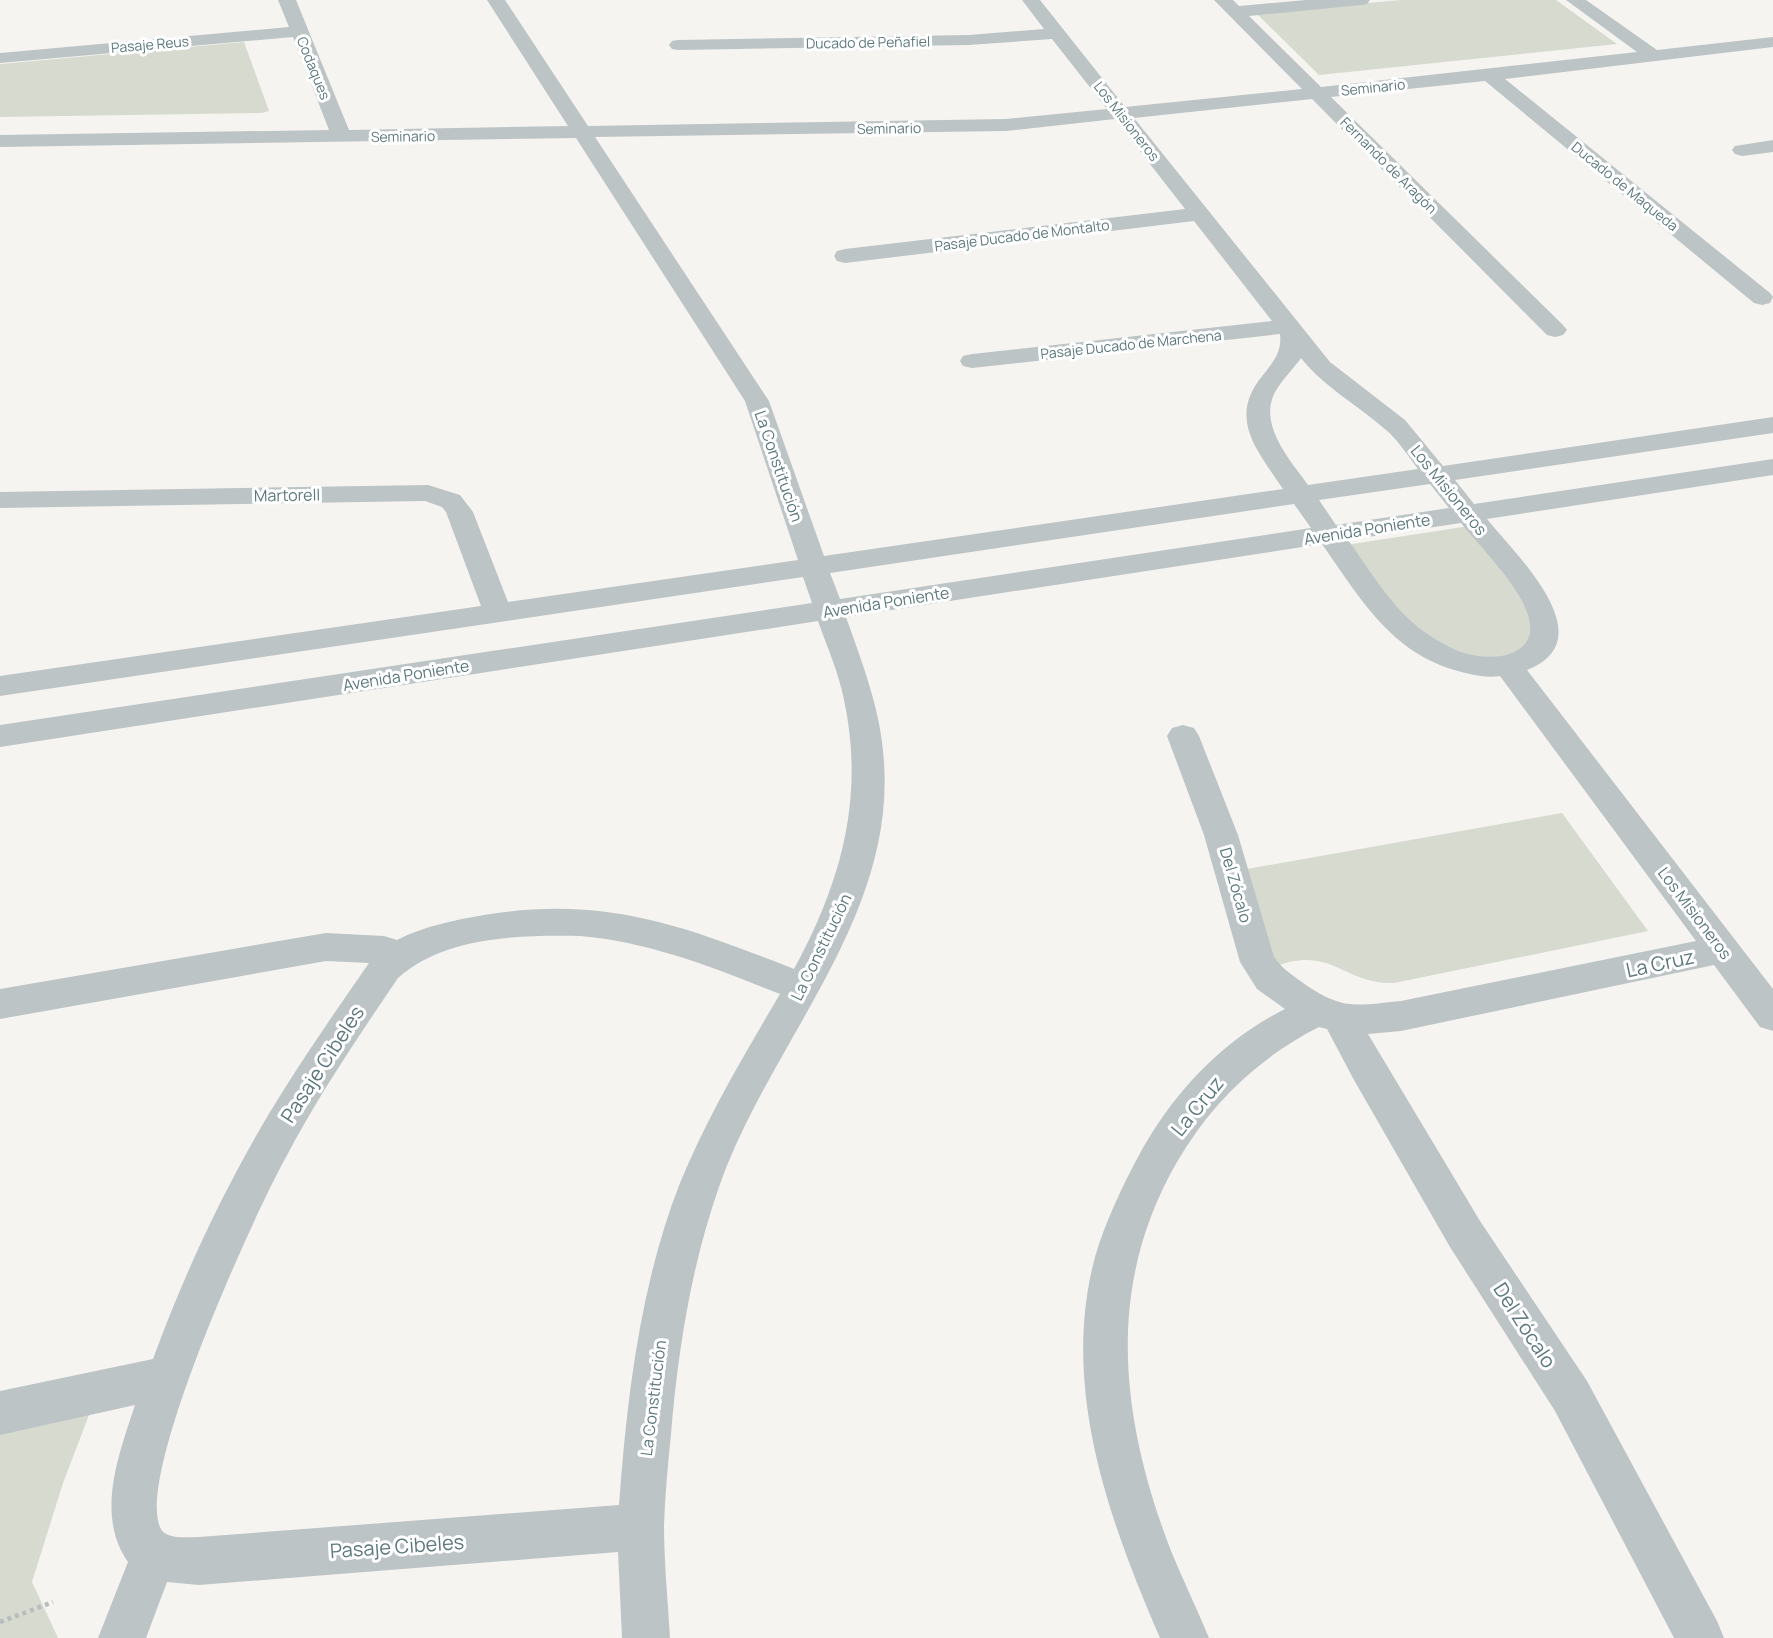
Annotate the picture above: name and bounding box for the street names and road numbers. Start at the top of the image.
street label: Pasaje Reus [110,31,190,57]
street label: Ducado de Peñafiel [806,31,930,53]
street label: Codaques [293,34,335,102]
street label: Seminario [1340,74,1406,100]
street label: Los Misioneros [1090,77,1164,165]
street label: Fernando de Aragón [1337,113,1441,217]
street label: Seminario [857,118,921,138]
street label: Seminario [371,126,435,146]
street label: Ducado de Maqueda [1568,137,1682,235]
street label: Pasaje Ducado de Montalto [933,215,1111,255]
street label: Pasaje Ducado de Marchena [1040,325,1222,363]
street label: La Constitución [750,407,808,525]
street label: Los Misioneros [1406,440,1492,540]
street label: Martorell [254,483,320,507]
street label: Avenida Poniente [1302,508,1432,550]
street label: Avenida Poniente [821,581,951,623]
street label: Avenida Poniente [341,654,471,696]
street label: Del Zócalo [1215,845,1257,925]
street label: Los Misioneros [1653,862,1737,964]
street label: La Constitución [786,890,856,1004]
street label: La Cruz [1623,943,1697,983]
street label: Pasaje Cibeles [274,1000,370,1128]
street label: La Cruz [1165,1071,1229,1141]
street label: Del Zócalo [1487,1277,1563,1373]
street label: La Constitución [635,1339,671,1457]
street label: Pasaje Cibeles [329,1528,465,1564]

